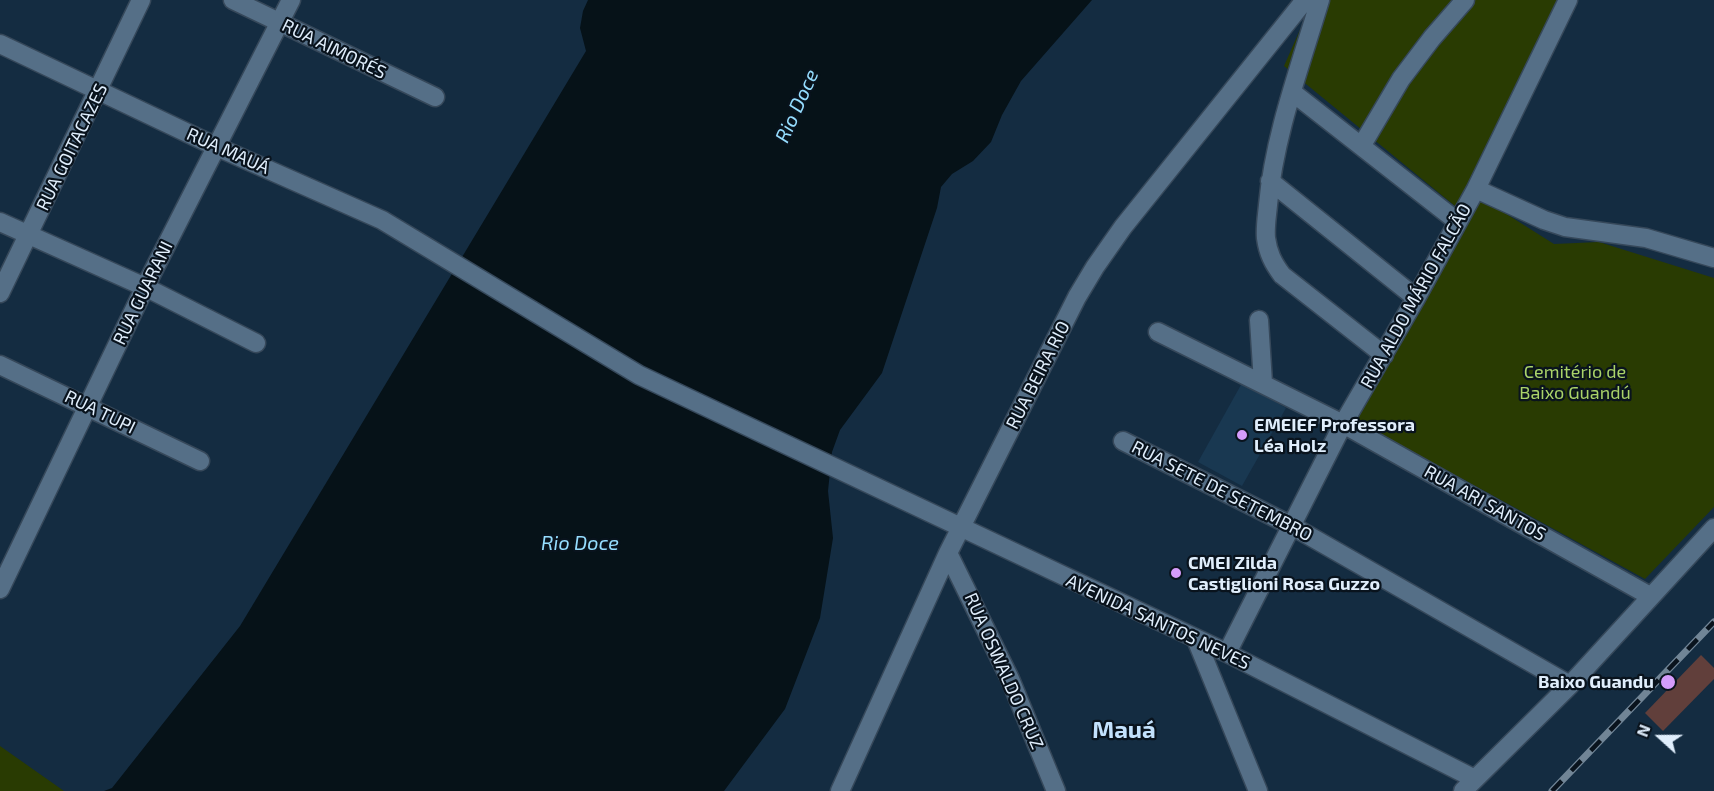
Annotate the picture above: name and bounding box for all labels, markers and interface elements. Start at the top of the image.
street label: RUA AIMORÉS [278,14,390,84]
water label: Rio Doce [770,66,824,146]
street label: RUA GOITACAZES [32,80,112,214]
street label: RUA MAUÁ [183,123,273,179]
street label: RUA ALDO MÁRIO FALCÃO [1356,200,1476,392]
street label: RUA GUARANI [109,238,177,348]
street label: RUA BEIRA RIO [1002,317,1074,433]
park label: Cemitério de Baixo Guandú [1519,361,1631,404]
street label: RUA TUPI [61,386,139,438]
place label: EMEIEF Professora Léa Holz [1254,414,1415,456]
marker: EMEIEF Professora Léa Holz [1235,428,1249,442]
street label: RUA SETE DE SETEMBRO [1128,436,1316,546]
street label: RUA ARI SANTOS [1420,461,1550,545]
water label: Rio Doce [541,531,619,555]
place label: CMEI Zilda Castiglioni Rosa Guzzo [1188,552,1380,594]
marker: CMEI Zilda Castiglioni Rosa Guzzo [1169,566,1183,580]
street label: AVENIDA SANTOS NEVES [1063,570,1253,674]
street label: RUA OSWALDO CRUZ [960,589,1048,753]
place label: Baixo Guandu [1538,671,1654,693]
marker: Baixo Guandu [1659,673,1677,691]
north arrow [1630,707,1690,767]
district label: Mauá [1092,716,1156,744]
text: N [1632,722,1654,739]

